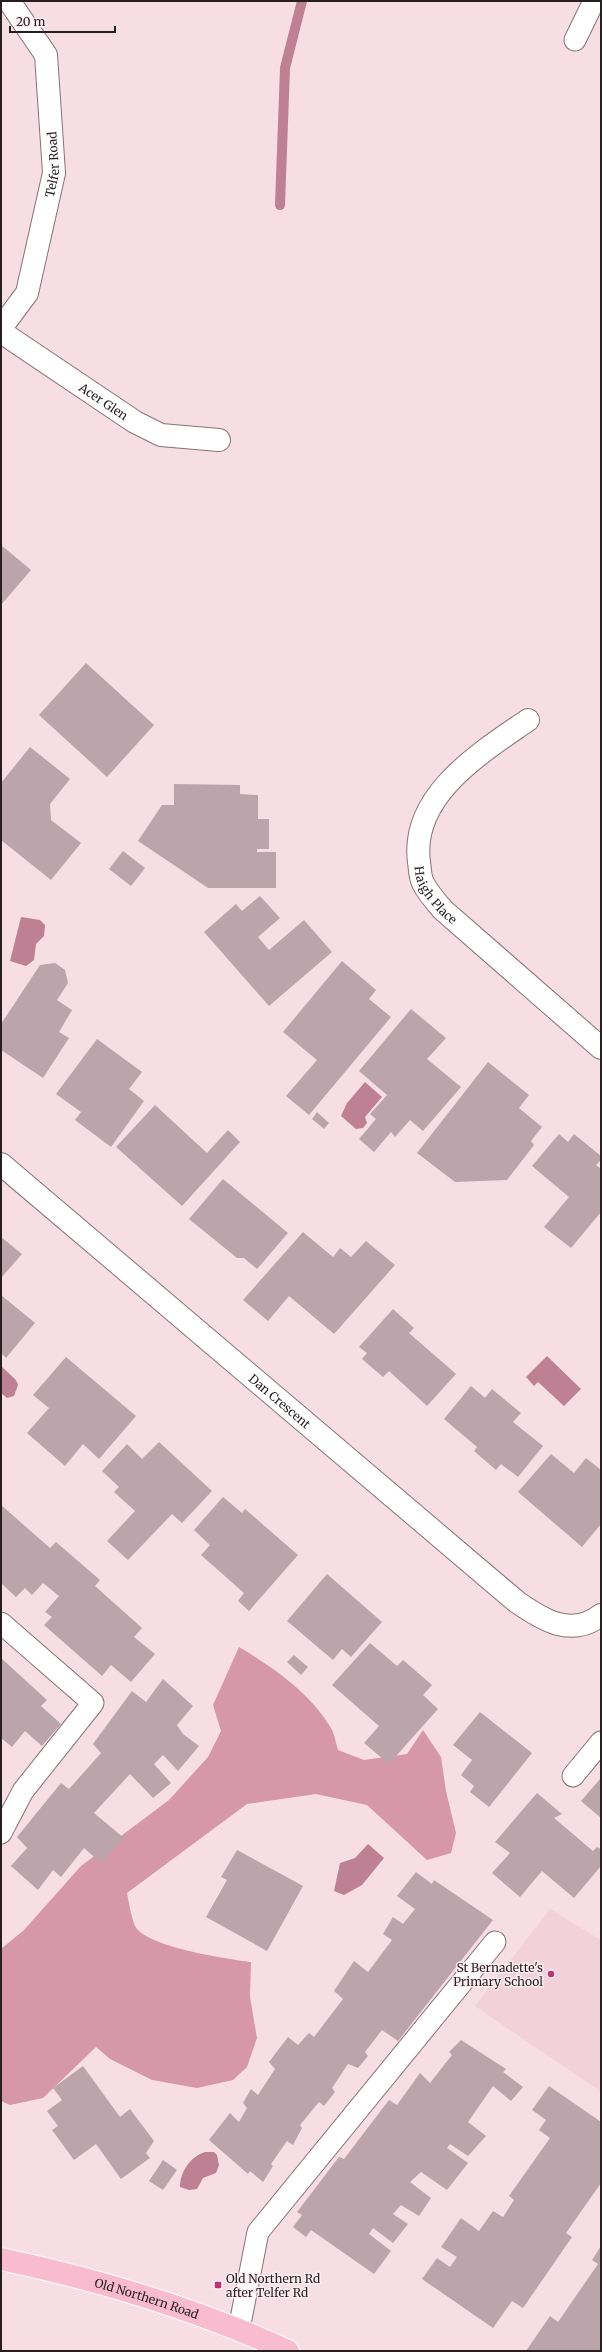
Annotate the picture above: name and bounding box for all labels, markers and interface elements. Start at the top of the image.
scale bar [10,8,115,34]
text: 20 m [16,14,45,29]
street label: Telfer Road [41,131,62,199]
street label: Acer Glen [76,379,131,423]
street label: Haigh Place [412,865,460,927]
street label: Dan Crescent [246,1371,314,1431]
place label: St Bernadette's Primary School [453,1960,543,1989]
marker: St Bernadette's Primary School [546,1969,556,1979]
place label: Old Northern Rd after Telfer Rd [226,2271,320,2300]
street label: Old Northern Road [93,2275,201,2321]
marker: Old Northern Rd after Telfer Rd [213,2280,223,2290]

